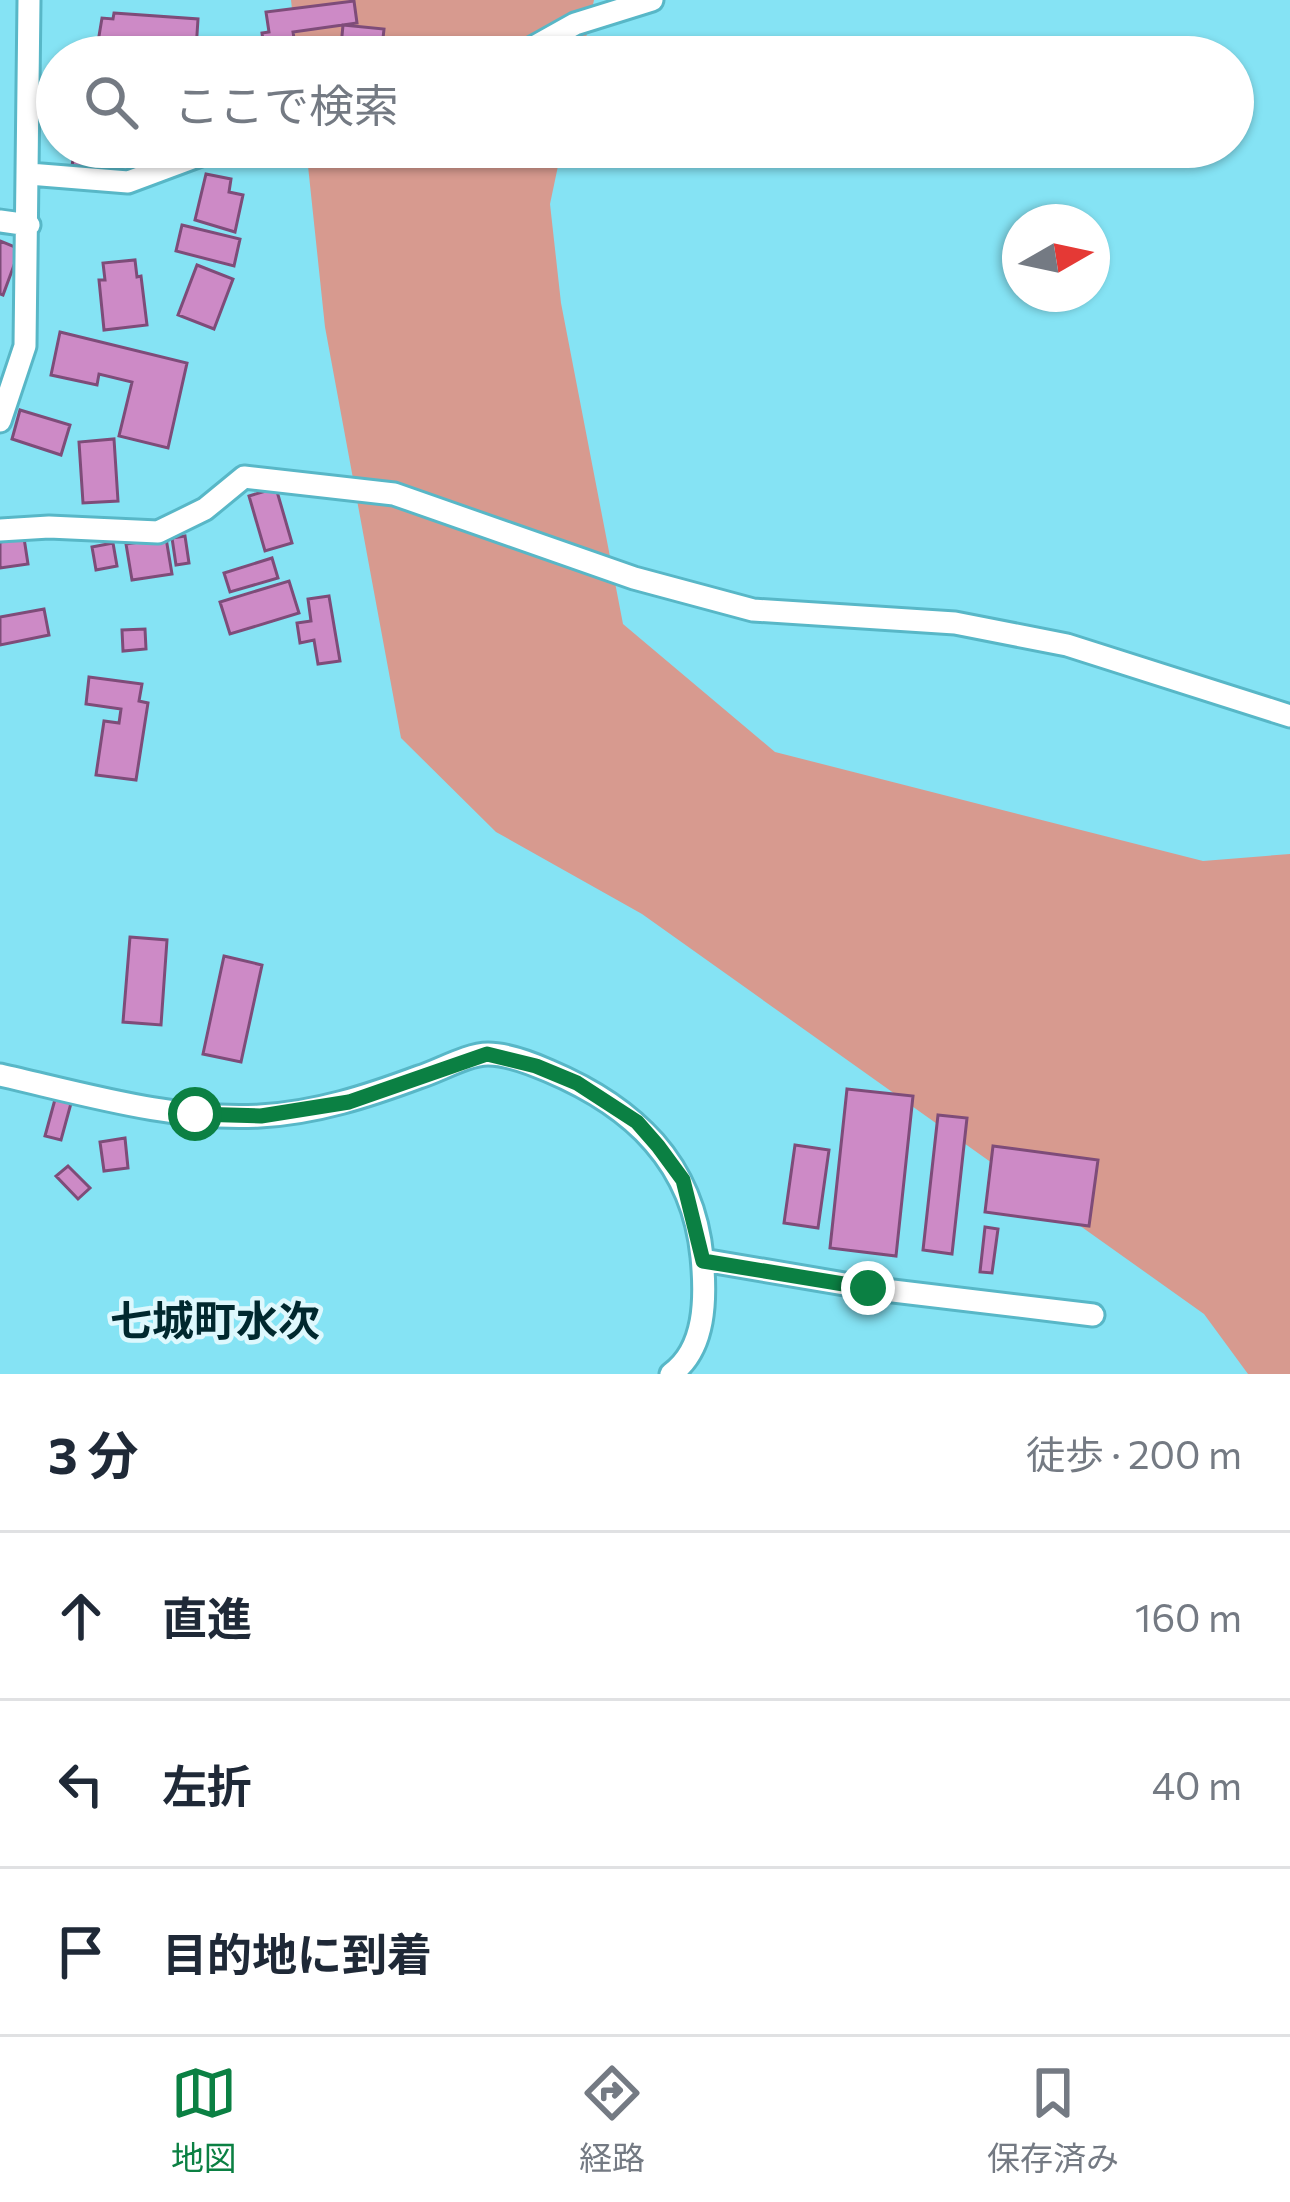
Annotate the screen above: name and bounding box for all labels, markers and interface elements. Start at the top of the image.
search box [36,36,1254,168]
icon: search [78,69,144,135]
text: ここで検索 [174,76,399,131]
north arrow [1002,204,1110,312]
route start [168,1087,222,1141]
route end [841,1261,895,1315]
district label: 七城町水次 [110,1293,320,1345]
text: 3 分 [48,1422,138,1485]
text: 徒歩 · 200 m [1026,1429,1242,1477]
icon: ahead [48,1583,114,1649]
text: 直進 [162,1589,252,1644]
text: 160 m [1135,1592,1242,1640]
icon: left [48,1751,114,1817]
text: 左折 [162,1757,252,1812]
text: 40 m [1152,1760,1242,1808]
icon: arrive [48,1919,114,1985]
text: 目的地に到着 [162,1925,432,1980]
tab: 地図 [171,2060,237,2180]
tab: 経路 [579,2060,645,2180]
tab: 保存済み [987,2060,1119,2180]

